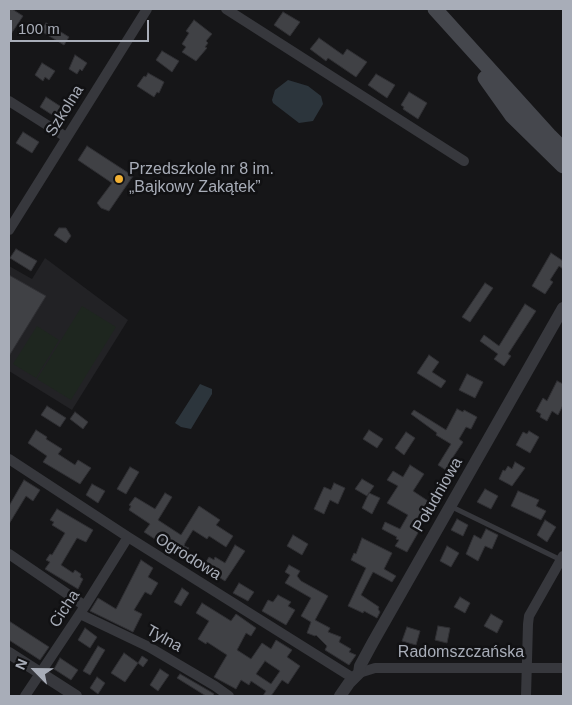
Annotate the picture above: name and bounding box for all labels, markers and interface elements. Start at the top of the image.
scale bar [12,10,151,42]
text: 100 m [18,20,60,37]
street label: Szkolna [42,82,88,140]
place label: Przedszkole nr 8 im. „Bajkowy Zakątek” [129,160,274,198]
marker: Przedszkole nr 8 im. „Bajkowy Zakątek” [113,173,125,185]
street label: Południowa [409,454,467,536]
street label: Ogrodowa [152,529,224,585]
street label: Cicha [46,587,84,631]
street label: Tylna [143,621,185,657]
street label: Radomszczańska [398,643,524,663]
north arrow [10,645,60,695]
text: N [12,656,31,672]

